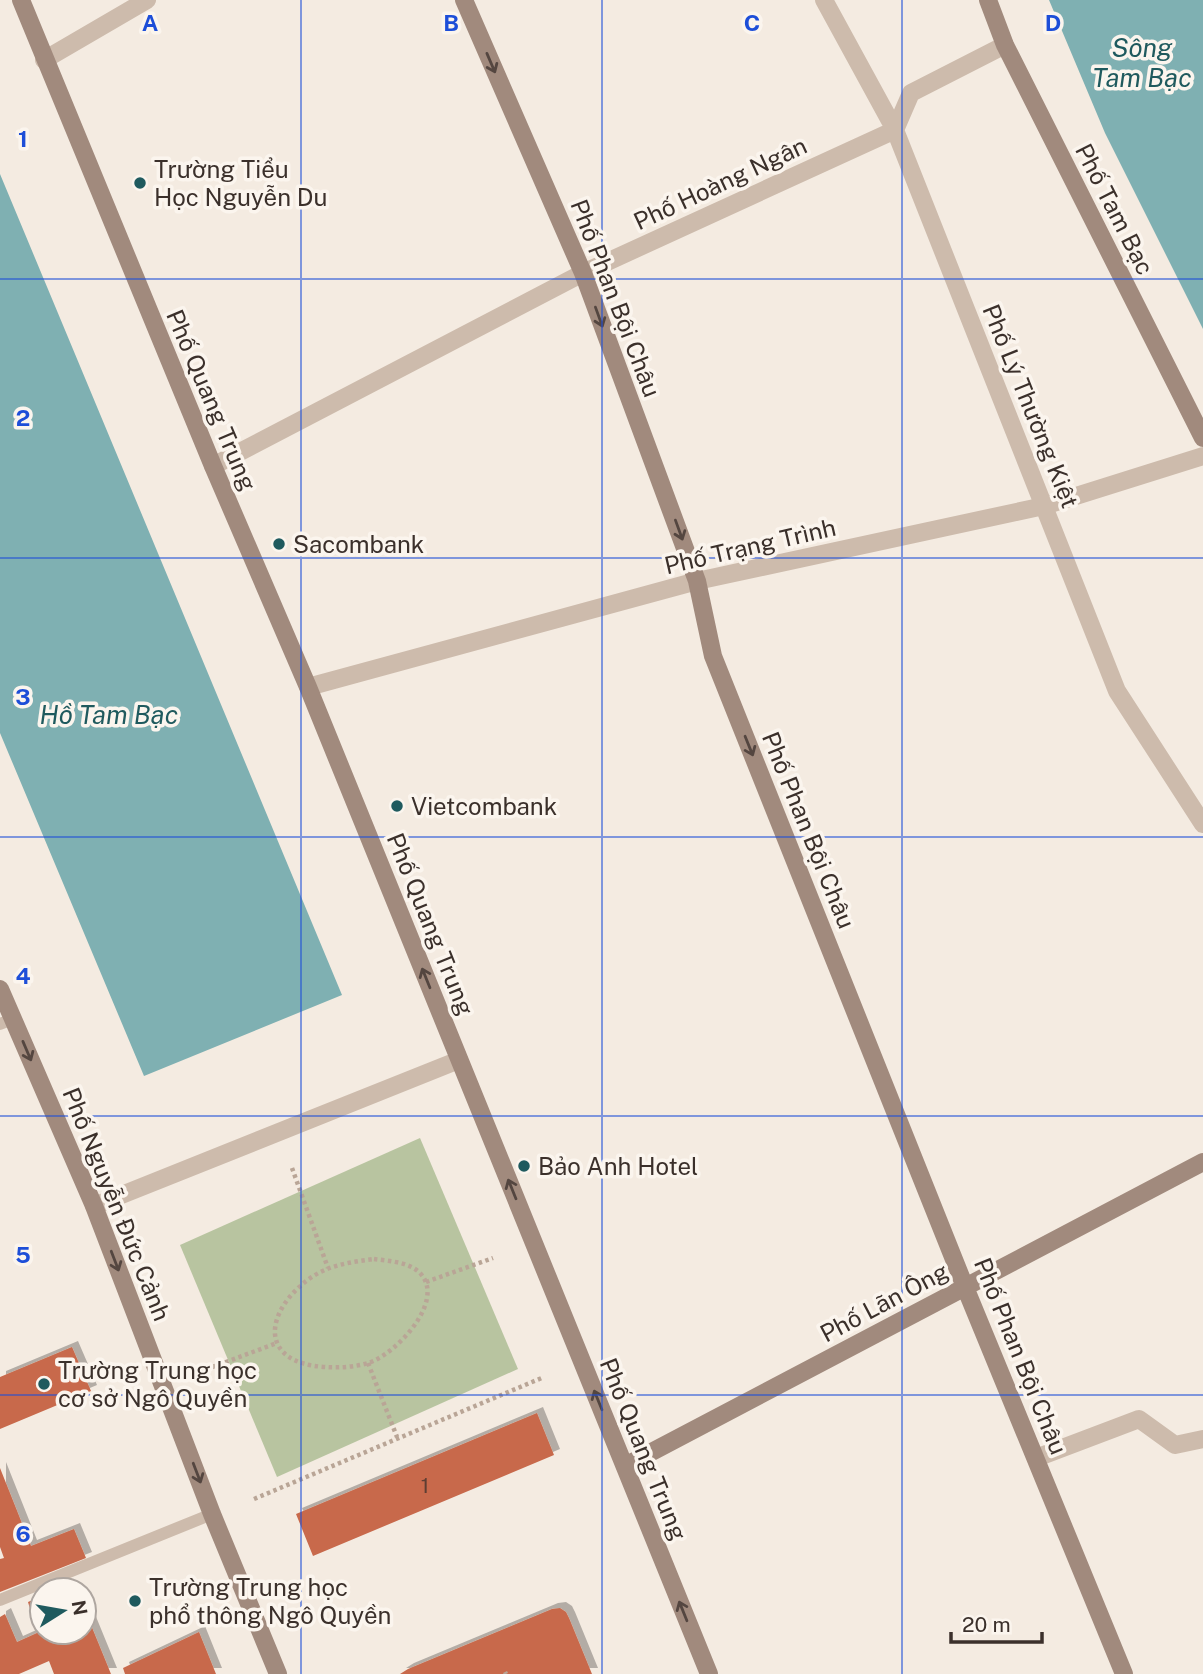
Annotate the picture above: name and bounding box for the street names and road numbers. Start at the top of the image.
street label: Phố Hoàng Ngân [629,131,811,235]
street label: Phố Tam Bạc [1070,139,1160,279]
street label: Phố Phan Bội Châu [565,195,667,401]
street label: Phố Lý Thường Kiệt [977,300,1085,512]
street label: Phố Quang Trung [161,305,263,495]
street label: Phố Trạng Trình [662,513,838,579]
street label: Phố Phan Bội Châu [757,728,861,932]
street label: Phố Quang Trung [382,829,480,1019]
street label: Phố Nguyễn Đức Cảnh [57,1083,177,1325]
street label: Phố Phan Bội Châu [969,1254,1073,1458]
street label: Phố Lãn Ông [815,1257,953,1347]
street label: Phố Quang Trung [595,1354,693,1544]

